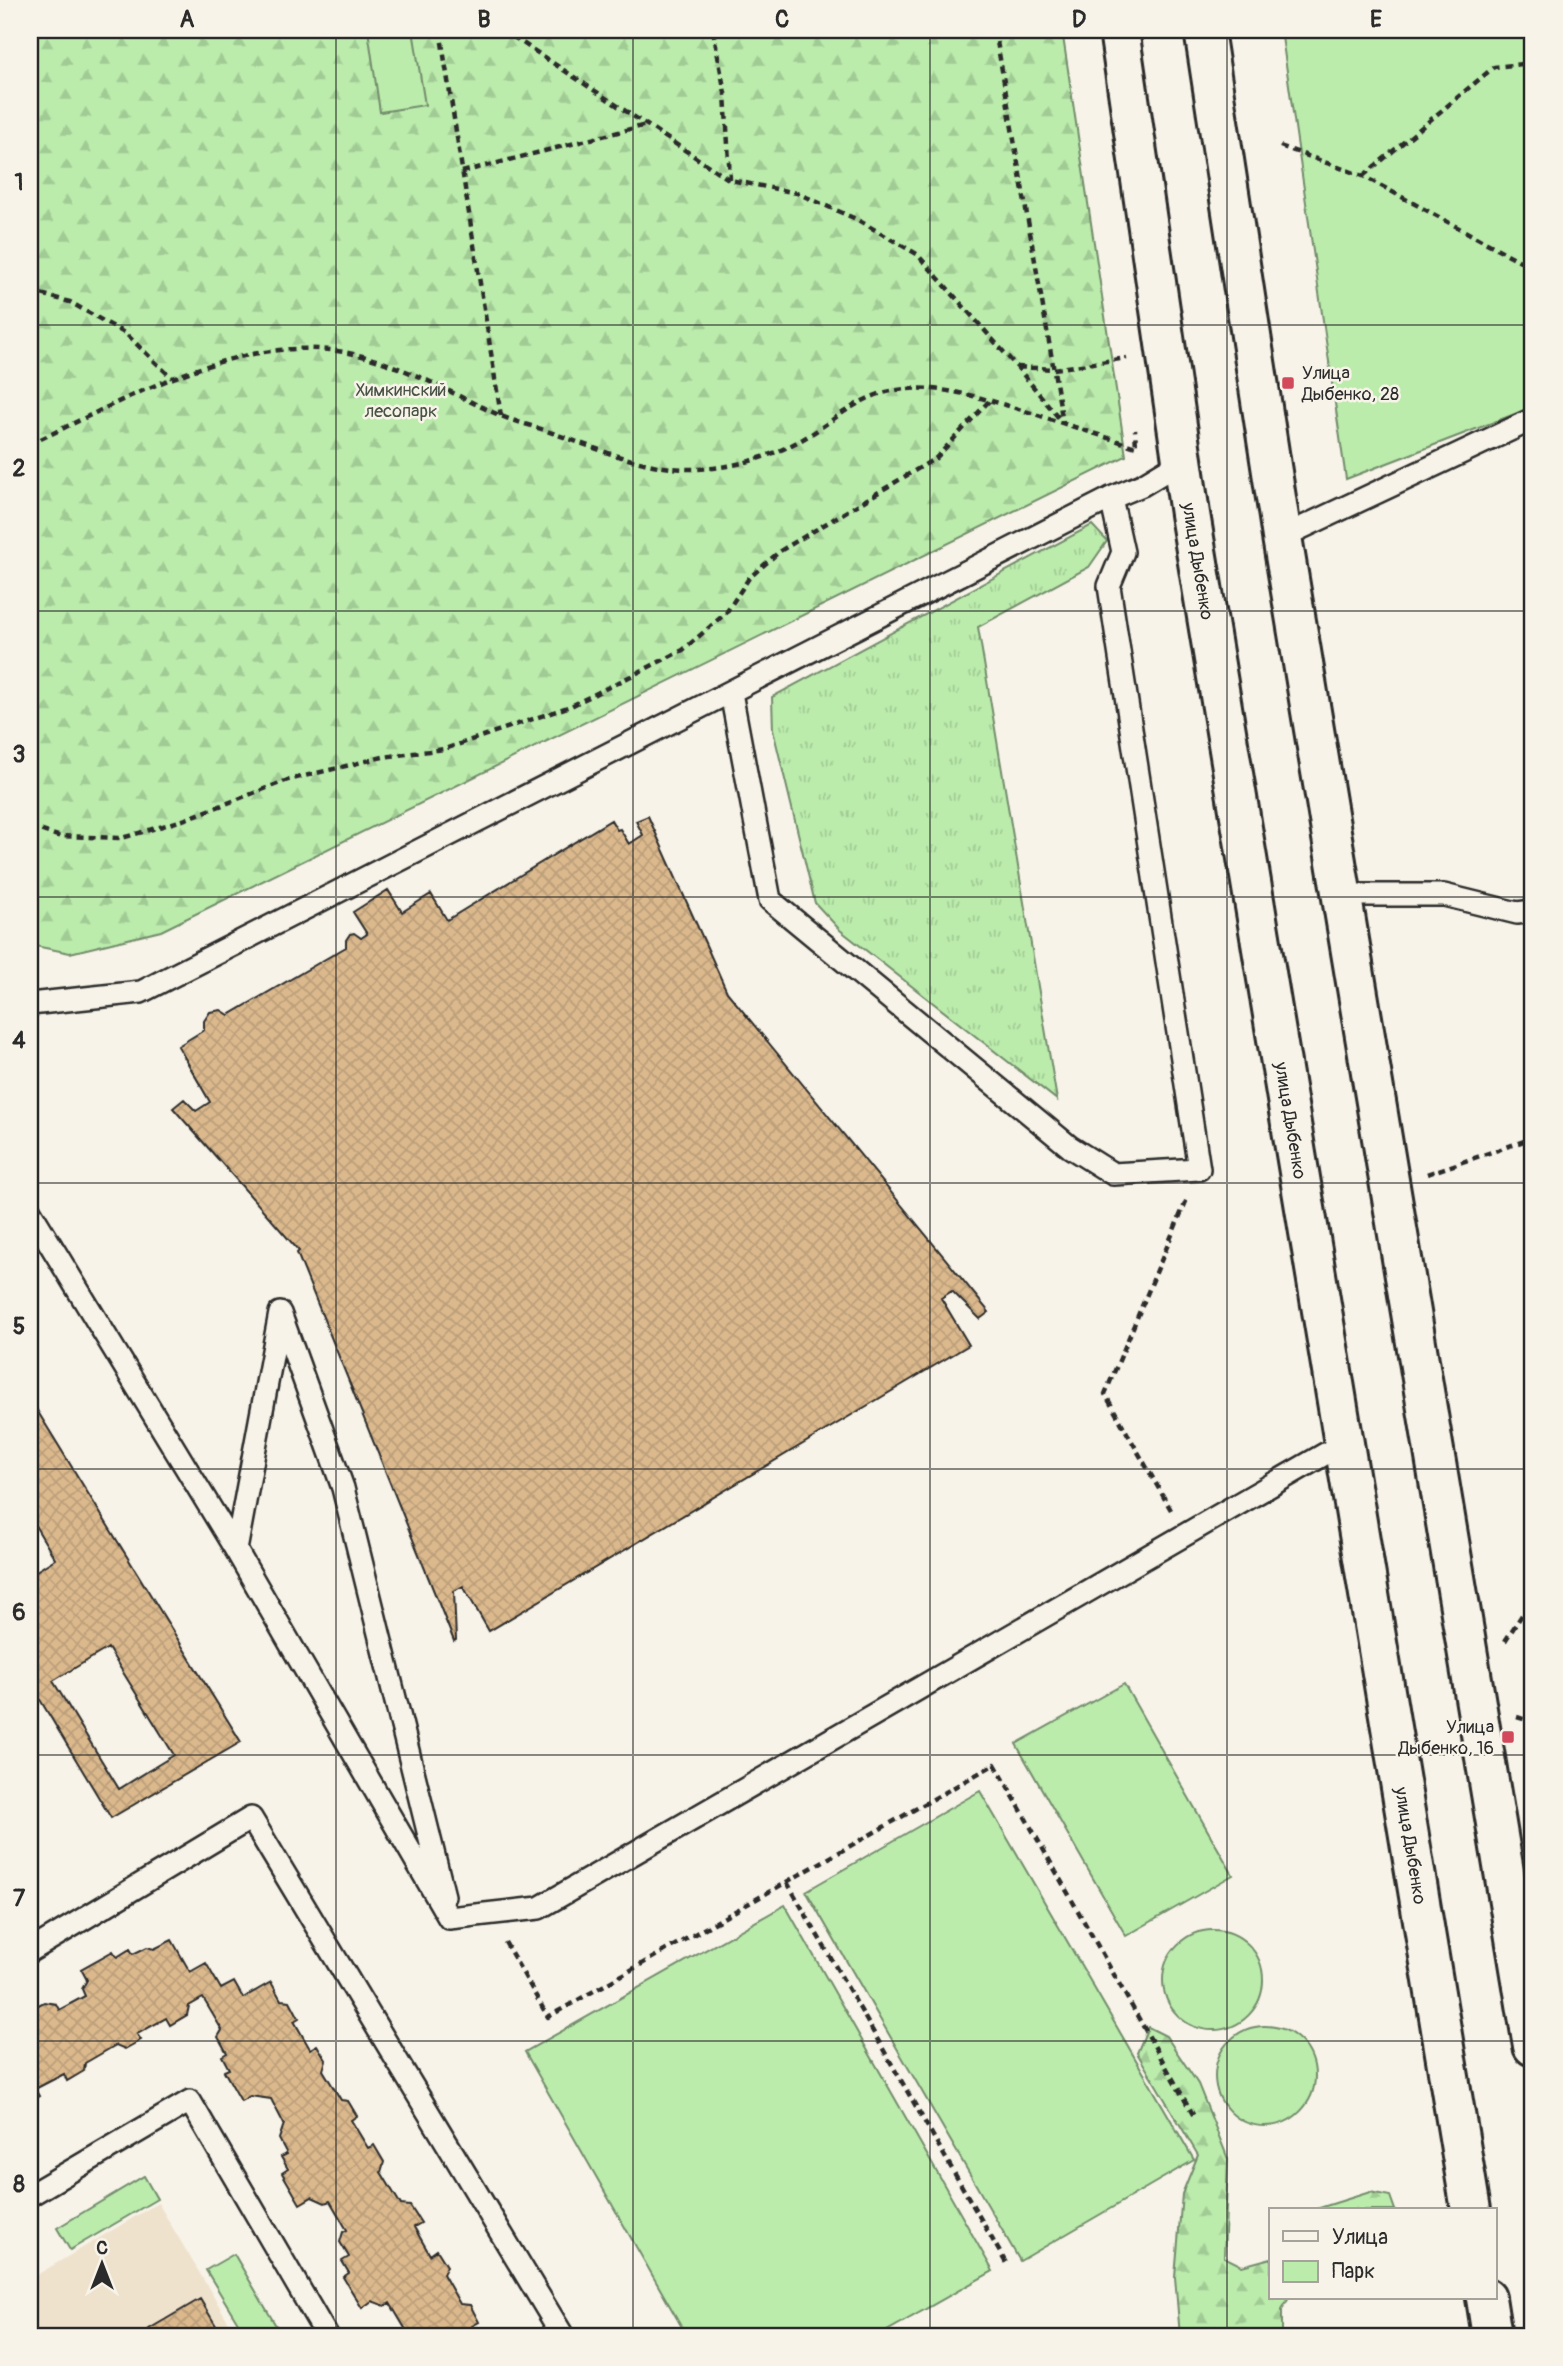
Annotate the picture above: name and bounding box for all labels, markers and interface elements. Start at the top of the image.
text: A [180,5,195,34]
text: B [477,5,491,34]
text: C [775,5,789,34]
text: D [1072,5,1086,34]
text: E [1370,5,1382,34]
text: 1 [15,168,24,197]
place label: Улица Дыбенко, 28 [1301,362,1399,406]
marker: Улица Дыбенко, 28 [1280,375,1296,391]
park label: Химкинский лесопарк [356,379,446,423]
text: 2 [13,454,26,483]
street label: улица Дыбенко [1177,500,1219,622]
text: 3 [13,740,25,769]
text: 4 [12,1026,26,1055]
street label: улица Дыбенко [1269,1059,1312,1181]
text: 5 [13,1312,25,1341]
text: 6 [12,1598,26,1627]
place label: Улица Дыбенко, 16 [1397,1716,1494,1760]
marker: Улица Дыбенко, 16 [1500,1729,1516,1745]
street label: улица Дыбенко [1389,1784,1432,1906]
text: 7 [13,1884,26,1913]
text: 8 [13,2170,25,2199]
legend [1269,2208,1496,2300]
text: Улица [1332,2224,1388,2251]
north arrow [66,2230,136,2300]
text: С [96,2236,108,2260]
text: Парк [1332,2258,1375,2285]

